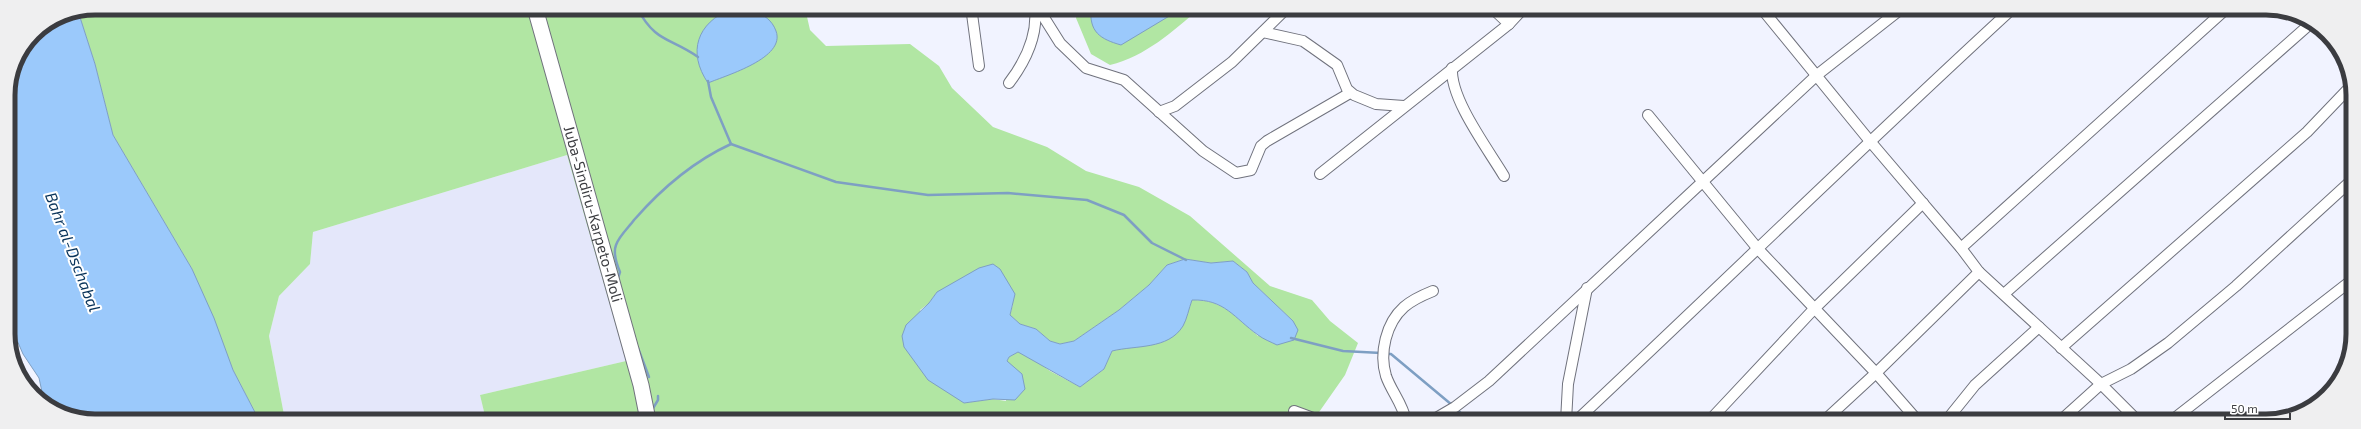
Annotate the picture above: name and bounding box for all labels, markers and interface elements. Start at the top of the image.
street label: Juba-Sindiru-Karpeto-Moli [561,124,627,304]
water label: Bahr al-Dschabal [42,189,105,314]
scale bar [2225,395,2290,421]
text: 50 m [2231,401,2258,415]

